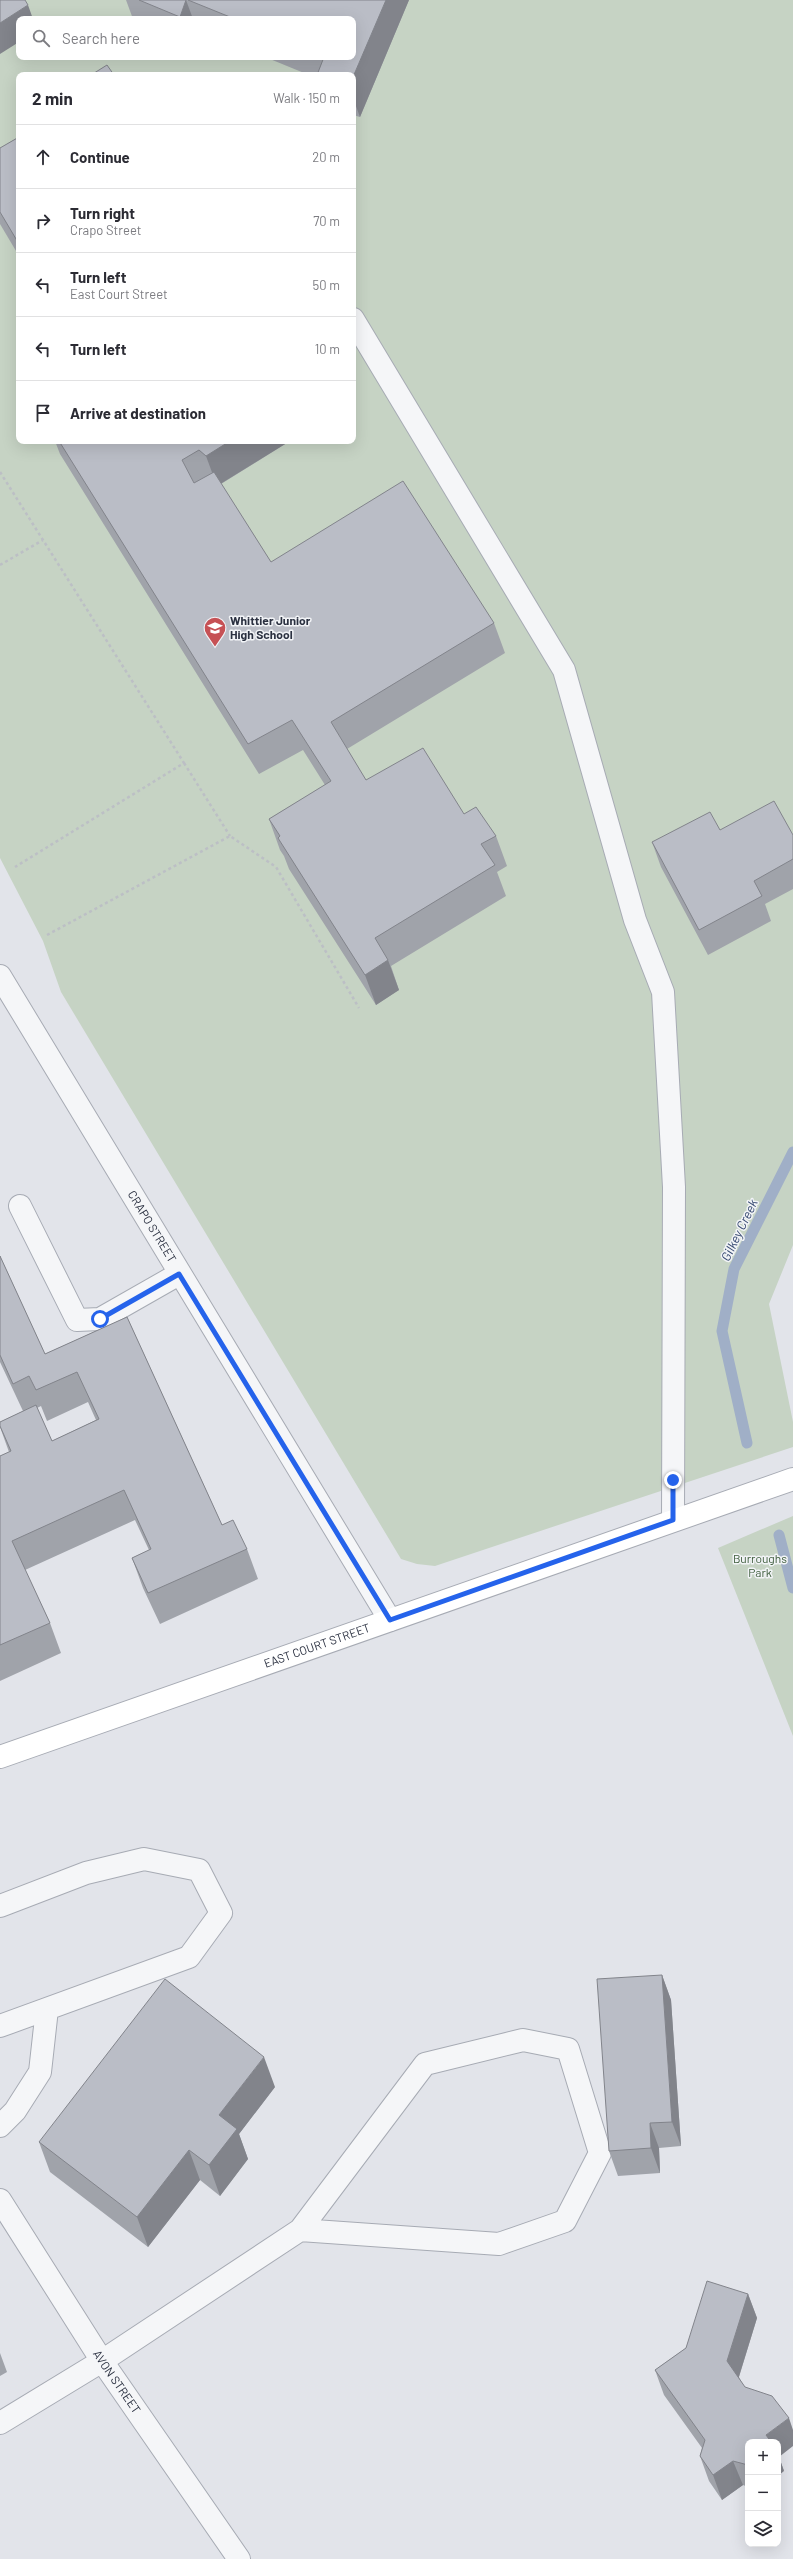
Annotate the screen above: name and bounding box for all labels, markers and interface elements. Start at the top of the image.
search box [16,16,356,60]
icon: search [30,27,52,49]
text: Search here [62,29,140,47]
text: 2 min [32,88,73,108]
text: Walk · 150 m [273,90,340,106]
icon: ahead [32,146,54,168]
text: Continue [70,148,130,166]
text: 20 m [312,149,340,165]
text: Turn right [70,204,135,222]
icon: right [32,210,54,232]
text: 70 m [313,213,340,229]
text: Crapo Street [70,222,142,238]
text: Turn left [70,268,126,286]
icon: left [32,274,54,296]
text: 50 m [313,277,340,293]
text: East Court Street [70,286,168,302]
icon: left [32,338,54,360]
text: Turn left [70,340,126,358]
text: 10 m [315,341,340,357]
icon: arrive [32,402,54,424]
text: Arrive at destination [70,404,206,422]
place label: Whittier Junior High School [230,613,311,641]
school or university icon: Whittier Junior High School [202,615,228,648]
street label: CRAPO STREET [125,1188,180,1265]
water label: Gilkey Creek [717,1196,761,1264]
route start [91,1310,109,1328]
route end [664,1471,682,1489]
park label: Burroughs Park [733,1551,787,1579]
street label: EAST COURT STREET [262,1620,372,1670]
street label: AVON STREET [91,2347,144,2416]
map controls [745,2439,781,2547]
button: + [745,2439,781,2475]
button: − [745,2475,781,2511]
button: layers [745,2511,781,2547]

